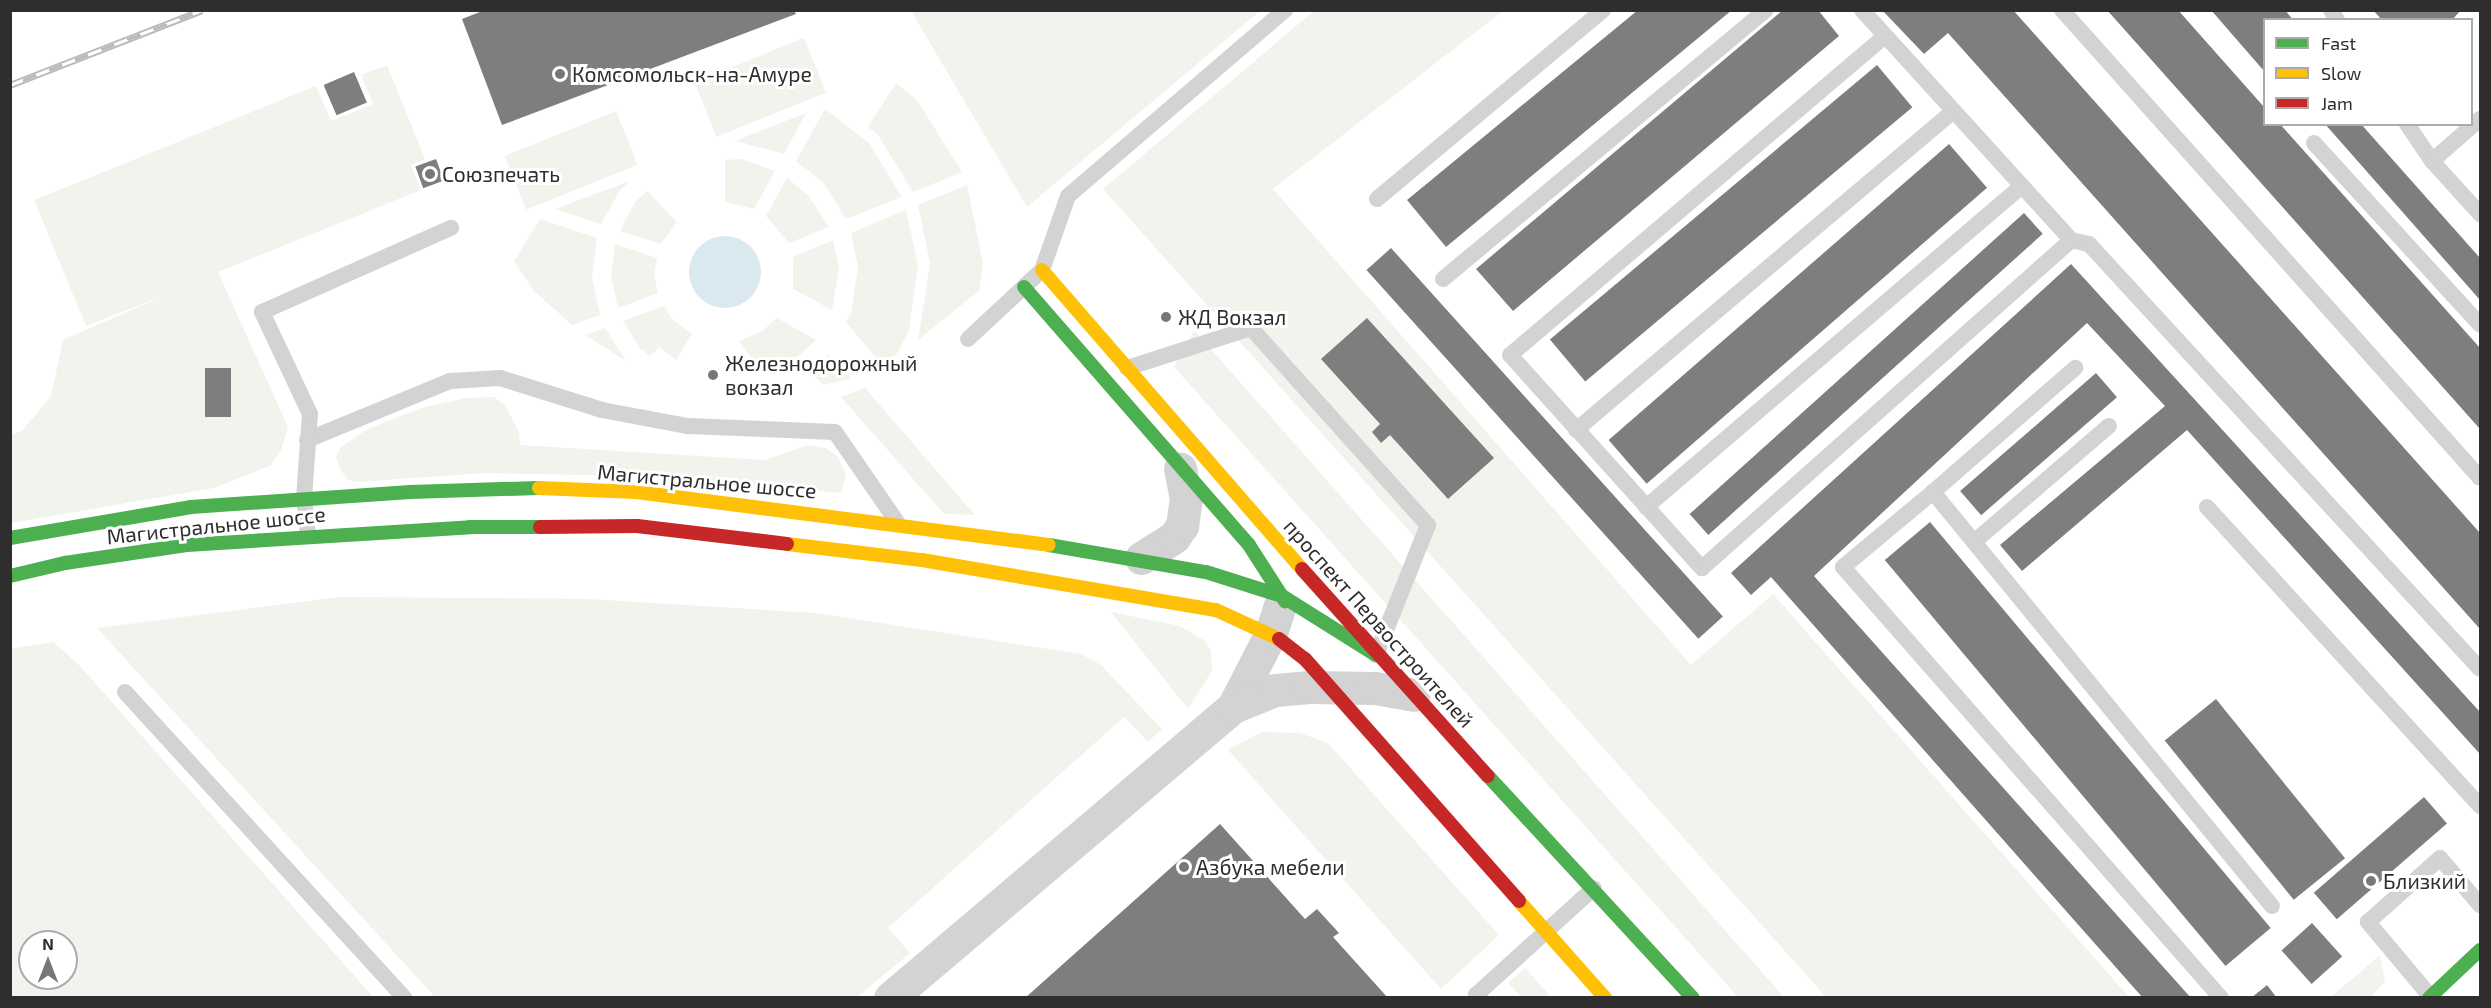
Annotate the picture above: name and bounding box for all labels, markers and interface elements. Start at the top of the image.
legend [2263,18,2473,126]
text: Fast [2321,32,2356,54]
place label: Комсомольск-на-Амуре [572,61,812,87]
text: Slow [2321,62,2361,84]
marker: Комсомольск-на-Амуре [553,67,567,81]
text: Jam [2321,92,2353,114]
place label: Союзпечать [442,161,560,187]
marker: Союзпечать [423,167,437,181]
place label: ЖД Вокзал [1178,304,1286,330]
marker: ЖД Вокзал [1159,310,1173,324]
place label: Железнодорожный вокзал [725,350,917,400]
marker: Железнодорожный вокзал [706,368,720,382]
street label: Магистральное шоссе [596,459,818,503]
street label: Магистральное шоссе [105,501,327,549]
street label: проспект Первостроителей [1279,514,1479,732]
place label: Азбука мебели [1196,854,1345,880]
marker: Азбука мебели [1177,860,1191,874]
place label: Близкий [2383,868,2466,894]
marker: Близкий [2364,874,2378,888]
north arrow [18,930,78,990]
text: N [42,934,54,953]

